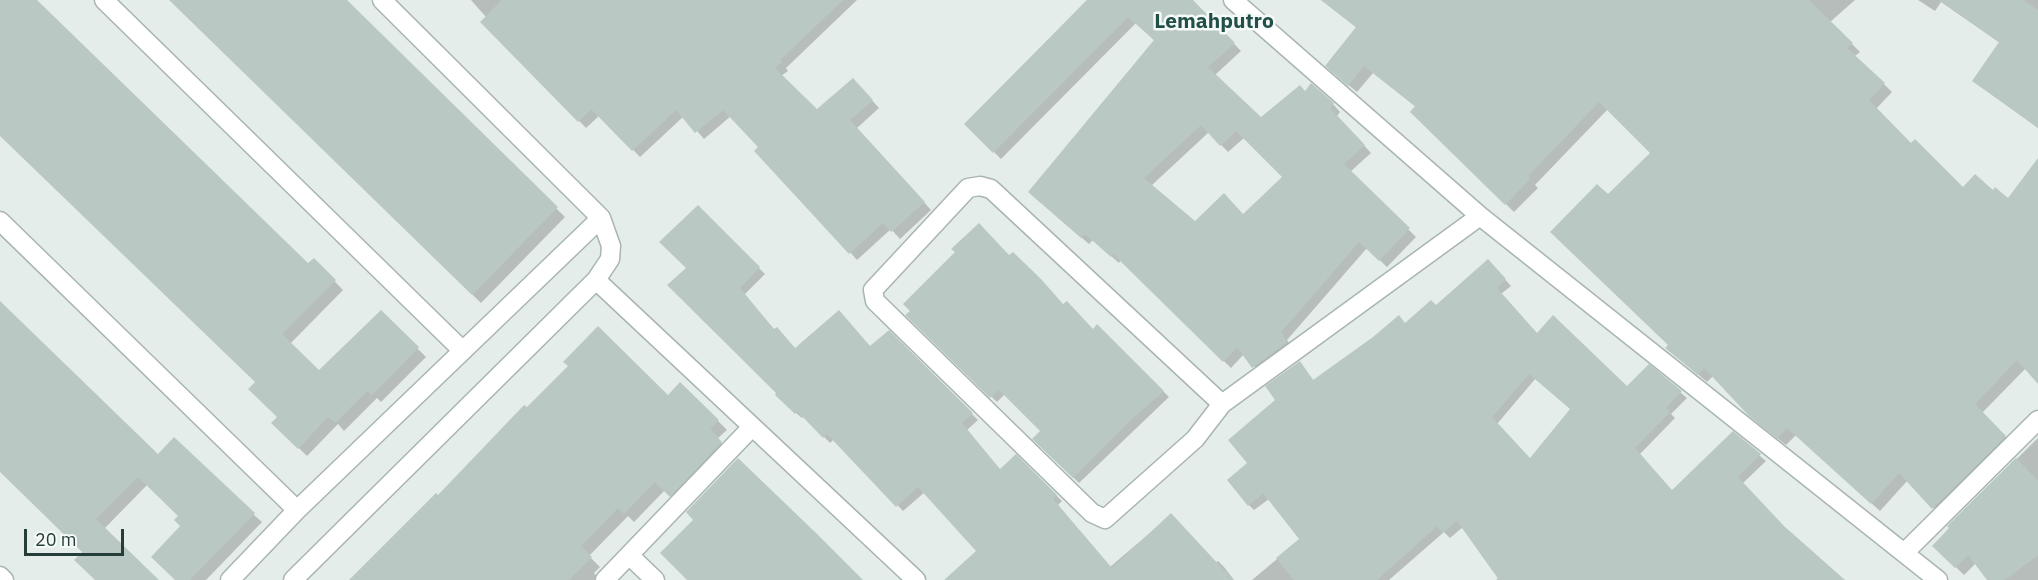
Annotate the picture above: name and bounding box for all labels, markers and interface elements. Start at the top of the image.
district label: Lemahputro [1154,9,1274,35]
scale bar [27,517,128,555]
text: 20 m [35,528,77,551]

